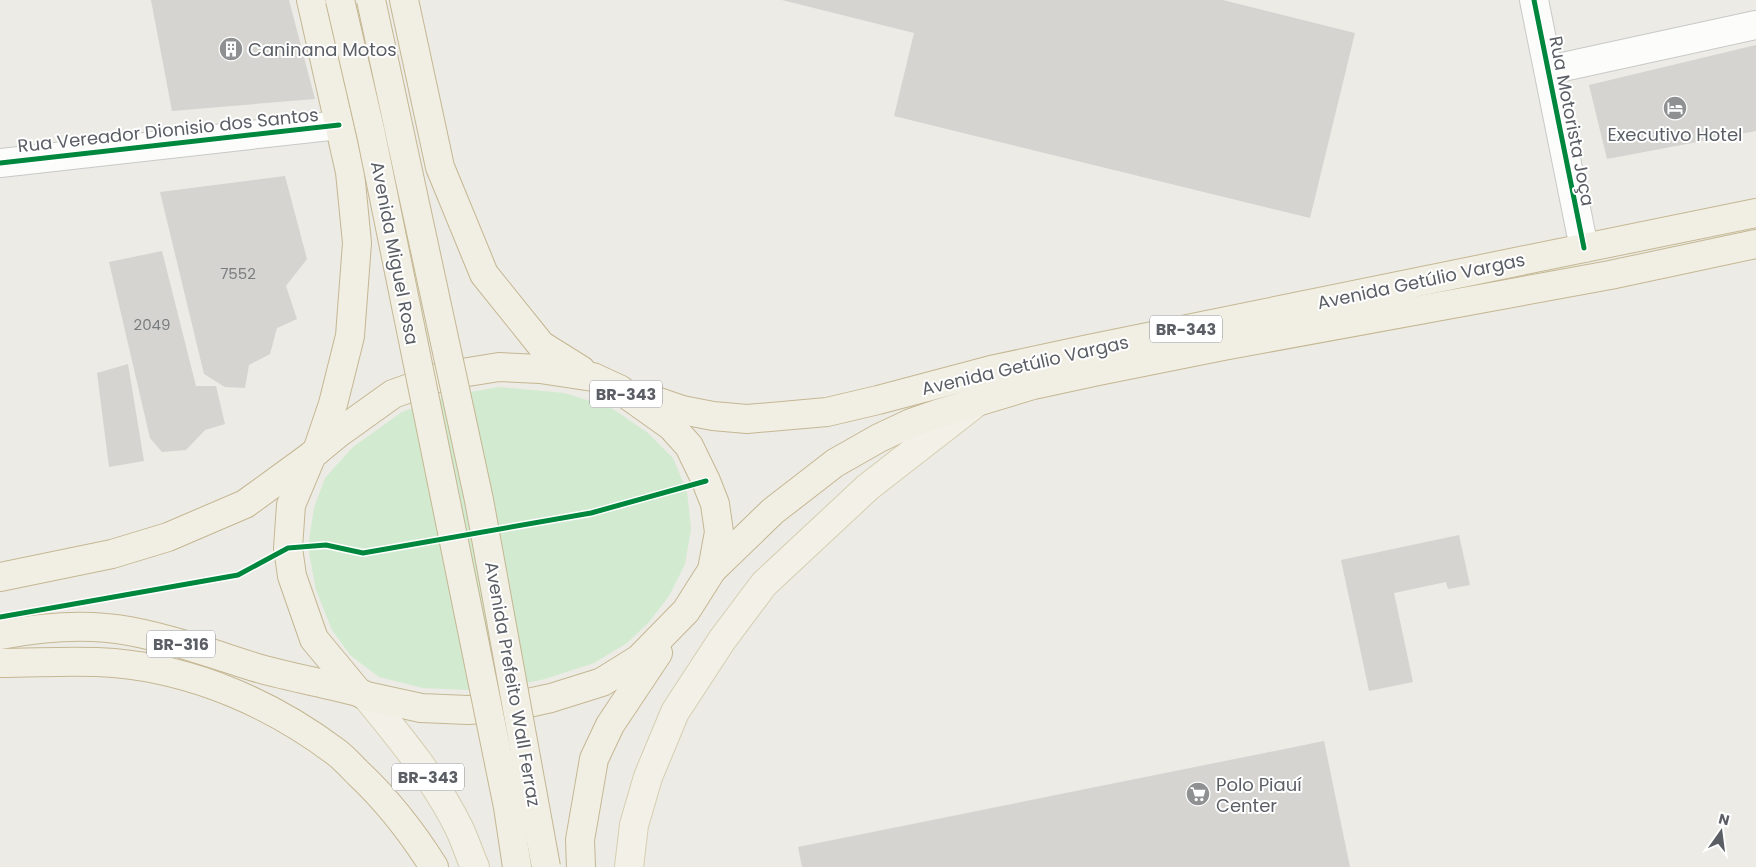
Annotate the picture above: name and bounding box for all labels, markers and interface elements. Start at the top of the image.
street label: Rua Motorista Joça [1543,34,1601,208]
building icon: Caninana Motos [218,36,244,62]
place label: Caninana Motos [248,37,397,62]
hotel icon: Executivo Hotel [1662,95,1688,121]
street label: Rua Vereador Dionisio dos Santos [16,102,320,158]
place label: Executivo Hotel [1608,122,1742,147]
street label: Avenida Miguel Rosa [365,159,425,347]
street label: Avenida Getúlio Vargas [1315,247,1527,315]
house number: 7552 [220,263,256,284]
house number: 2049 [134,314,170,335]
road number: BR-343 [1150,316,1222,342]
street label: Avenida Getúlio Vargas [919,329,1131,401]
road number: BR-343 [590,380,662,408]
street label: Avenida Prefeito Wall Ferraz [479,559,547,809]
road number: BR-316 [147,630,215,658]
road number: BR-343 [392,764,464,790]
place label: Polo Piauí Center [1216,772,1302,818]
supermarket icon: Polo Piauí Center [1185,781,1211,807]
north arrow [1696,807,1746,857]
text: N [1717,808,1732,830]

